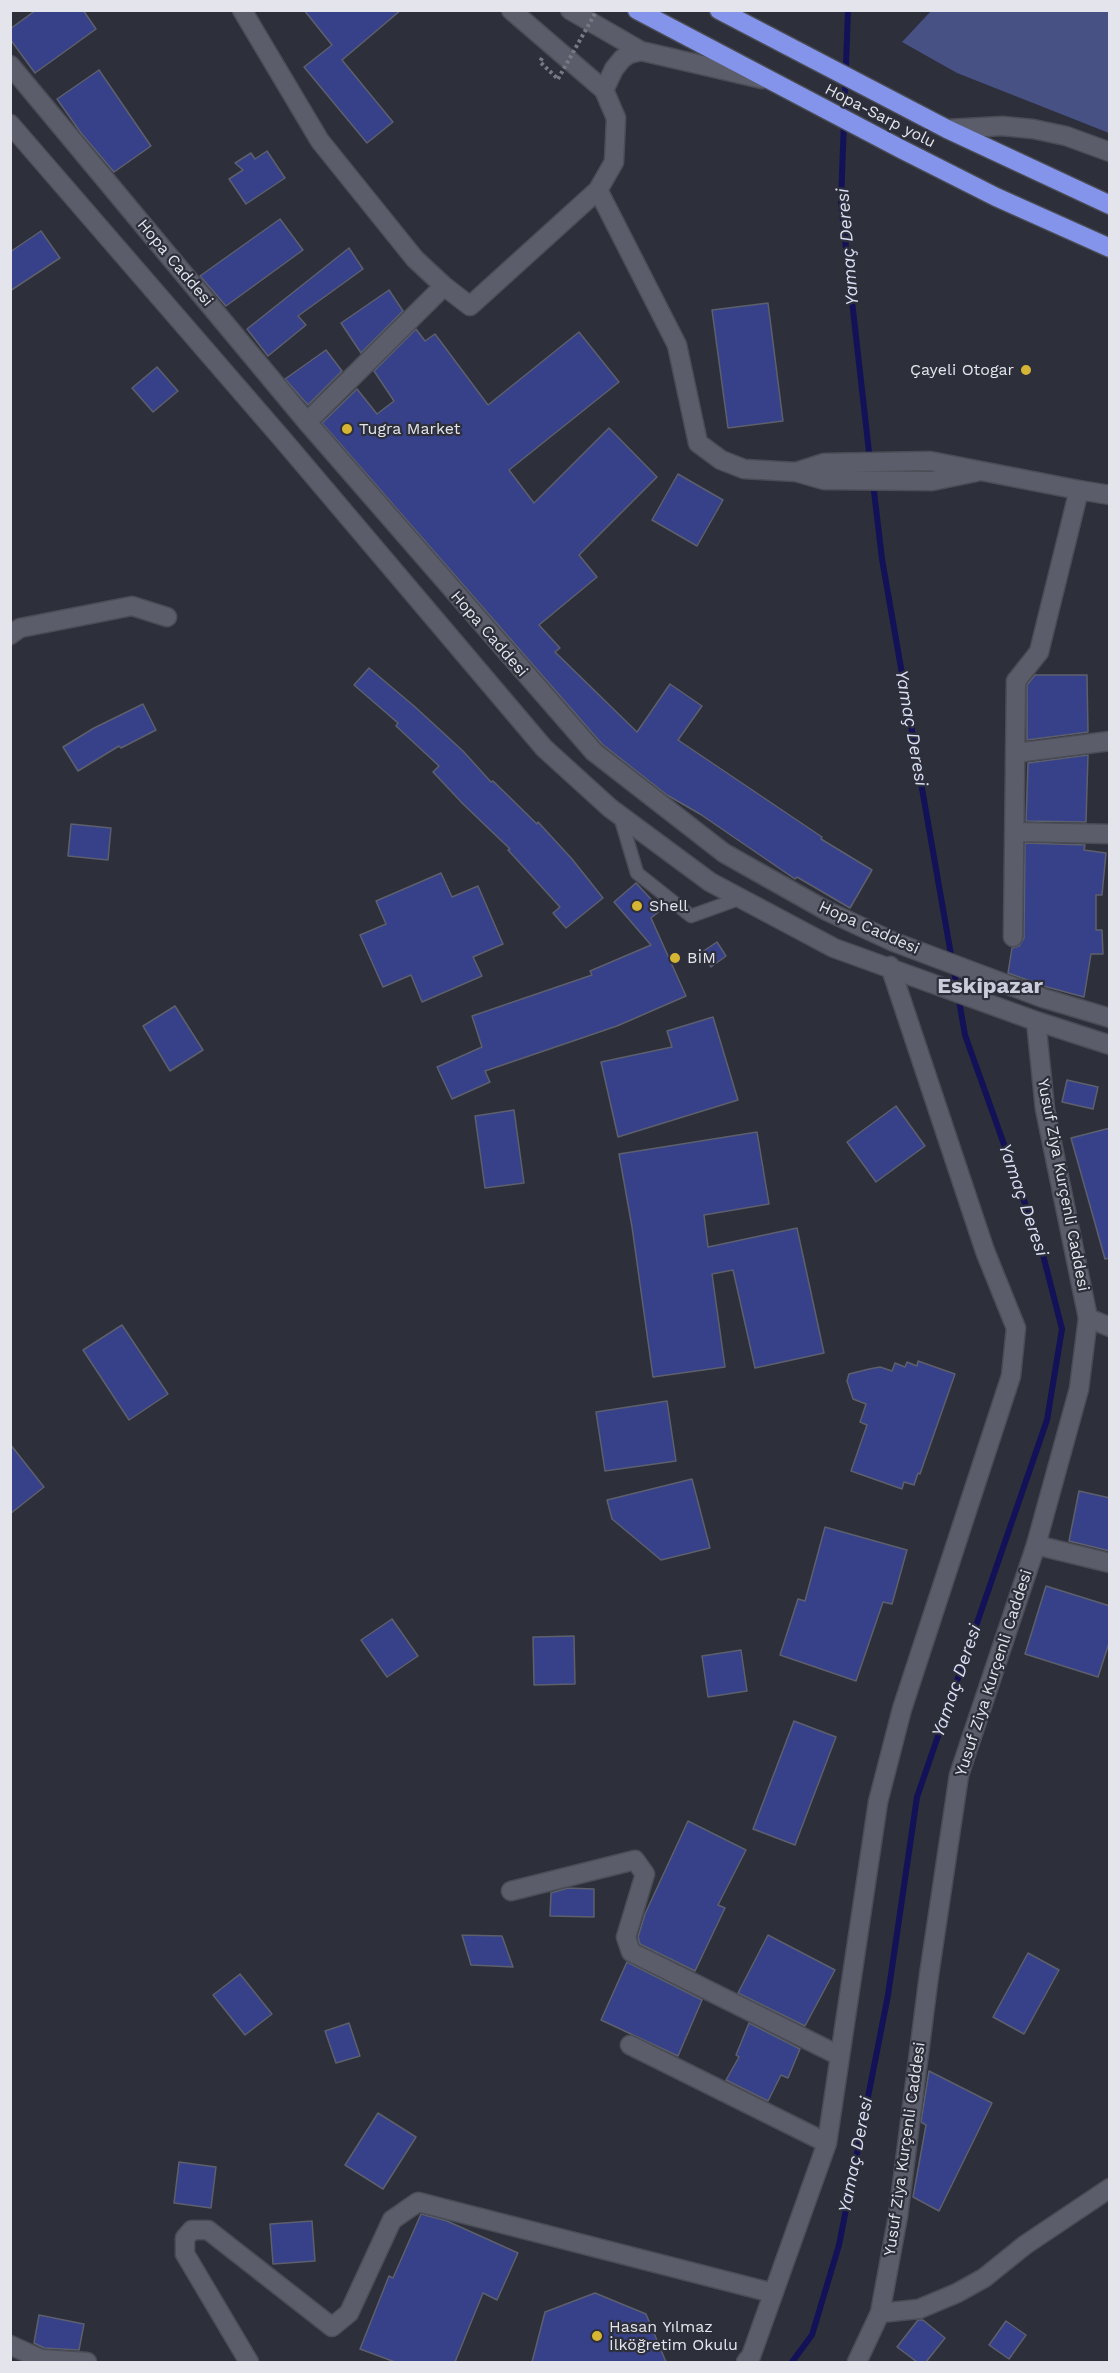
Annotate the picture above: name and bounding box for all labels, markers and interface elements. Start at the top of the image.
street label: Hopa-Sarp yolu [821,80,939,152]
water label: Yamaç Deresi [832,187,864,307]
street label: Hopa Caddesi [133,216,217,310]
place label: Çayeli Otogar [910,360,1014,380]
marker: Çayeli Otogar [1019,363,1033,377]
place label: Tugra Market [359,419,460,439]
marker: Tugra Market [340,422,354,436]
street label: Hopa Caddesi [446,587,532,681]
water label: Yamaç Deresi [890,668,932,788]
place label: Shell [649,896,688,916]
street label: Hopa Caddesi [816,897,922,959]
marker: Shell [630,899,644,913]
place label: BİM [687,948,716,968]
marker: BİM [668,951,682,965]
district label: Eskipazar [937,974,1043,1000]
street label: Yusuf Ziya Kurçenli Caddesi [1033,1077,1093,1293]
water label: Yamaç Deresi [994,1141,1052,1259]
street label: Yusuf Ziya Kurçenli Caddesi [951,1567,1037,1779]
water label: Yamaç Deresi [928,1622,986,1740]
street label: Yusuf Ziya Kurçenli Caddesi [880,2041,930,2257]
water label: Yamaç Deresi [834,2095,878,2215]
place label: Hasan Yılmaz İlköğretim Okulu [609,2317,738,2355]
marker: Hasan Yılmaz İlköğretim Okulu [590,2329,604,2343]

